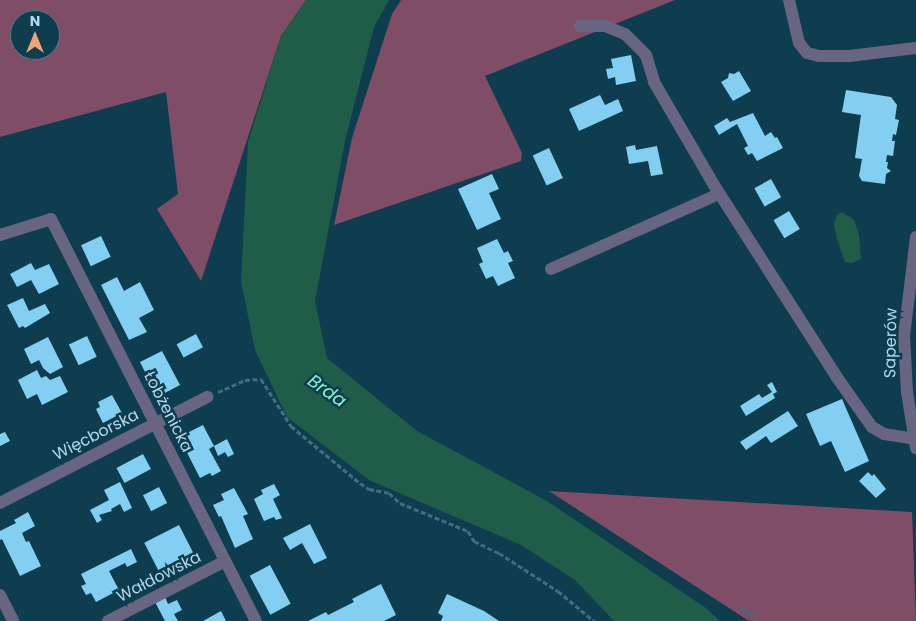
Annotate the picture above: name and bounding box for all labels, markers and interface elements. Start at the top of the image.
north arrow [10,10,60,60]
text: N [30,11,40,31]
street label: Saperów [881,308,901,378]
street label: Łobżenicka [139,368,197,456]
water label: Brda [304,370,350,412]
street label: Więcborska [50,405,142,465]
street label: Wałdowska [114,548,204,606]

